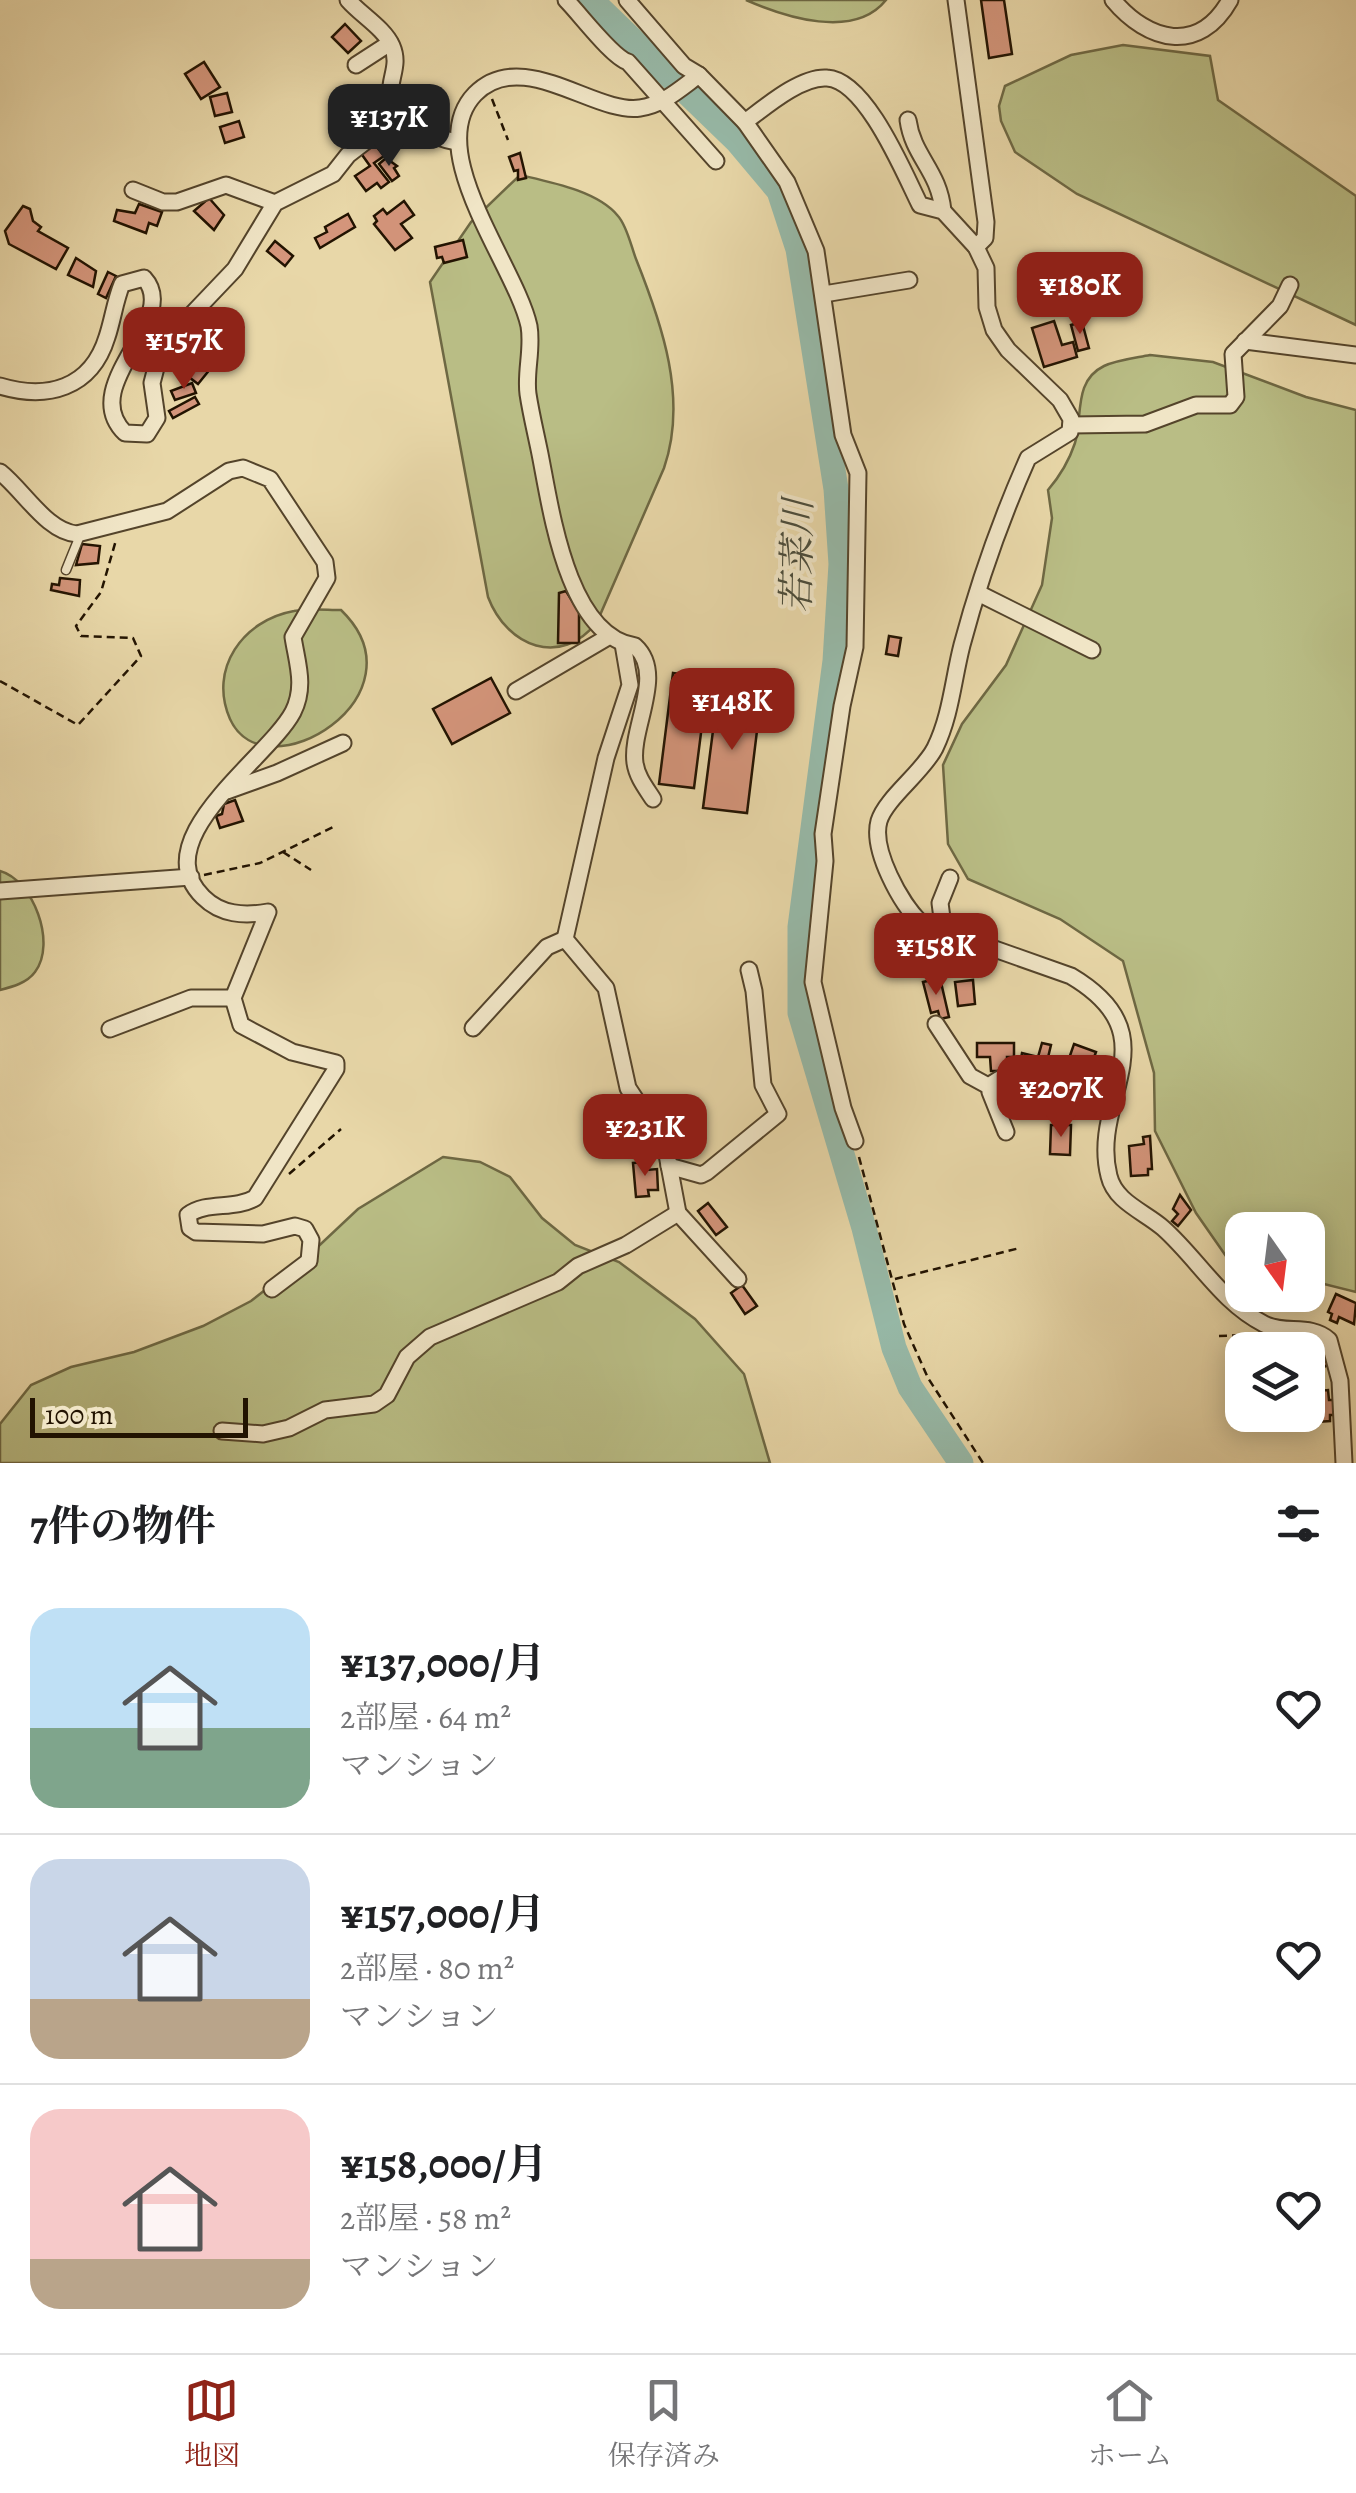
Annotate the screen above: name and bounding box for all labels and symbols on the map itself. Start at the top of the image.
pin: ¥137K [319,84,459,169]
pin: ¥180K [1010,252,1150,337]
pin: ¥157K [114,307,254,392]
water label: 若菜川 [770,495,824,613]
pin: ¥148K [662,668,802,753]
pin: ¥158K [866,913,1006,998]
pin: ¥207K [991,1055,1131,1140]
pin: ¥231K [575,1094,715,1179]
north arrow [1225,1212,1325,1312]
scale bar [30,1393,248,1438]

